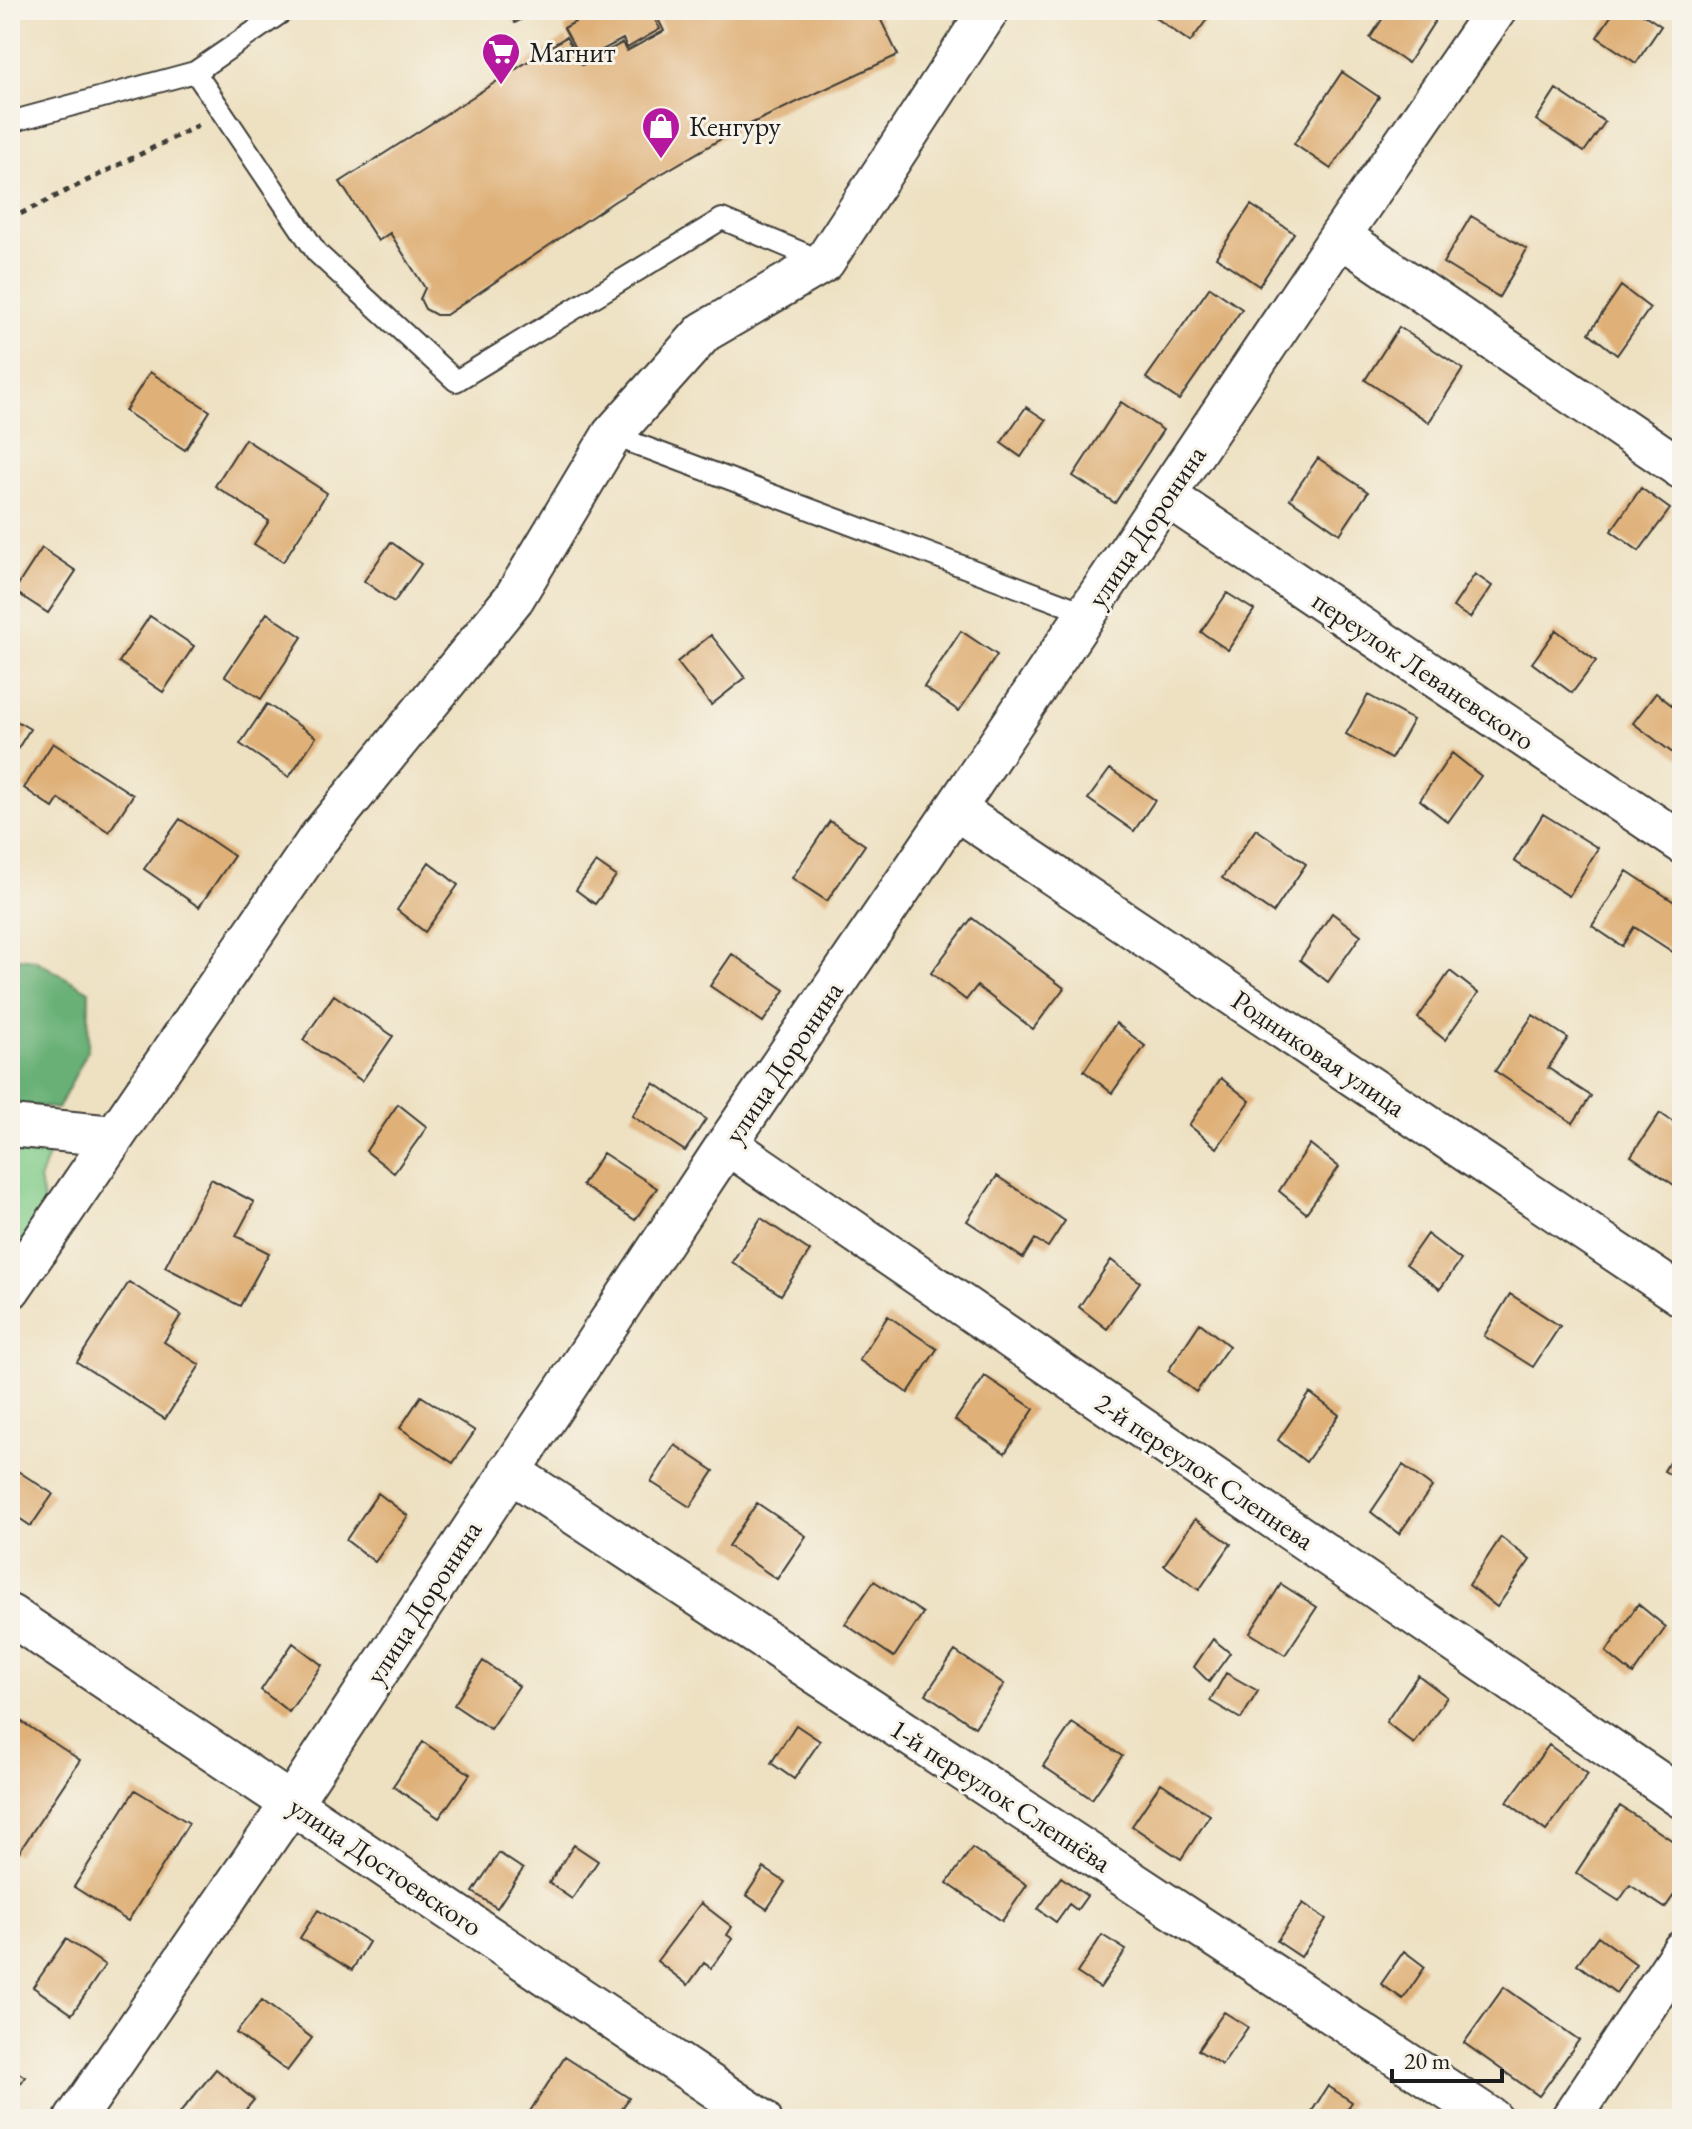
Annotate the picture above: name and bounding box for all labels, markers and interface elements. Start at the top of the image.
supermarket icon: Магнит [480,31,522,86]
place label: Магнит [529,34,616,70]
shop icon: Кенгуру [640,105,682,160]
place label: Кенгуру [689,108,781,144]
street label: улица Доронина [1078,437,1214,614]
street label: переулок Леваневского [1306,582,1542,758]
street label: улица Доронина [715,973,851,1150]
street label: Родниковая улица [1225,981,1414,1125]
street label: 2-й переулок Слепнева [1089,1384,1322,1558]
street label: улица Доронина [357,1513,490,1691]
street label: 1-й переулок Слепнёва [884,1710,1119,1880]
street label: улица Достоевского [282,1788,490,1944]
scale bar [1392,2033,1502,2083]
text: 20 m [1404,2045,1451,2076]

